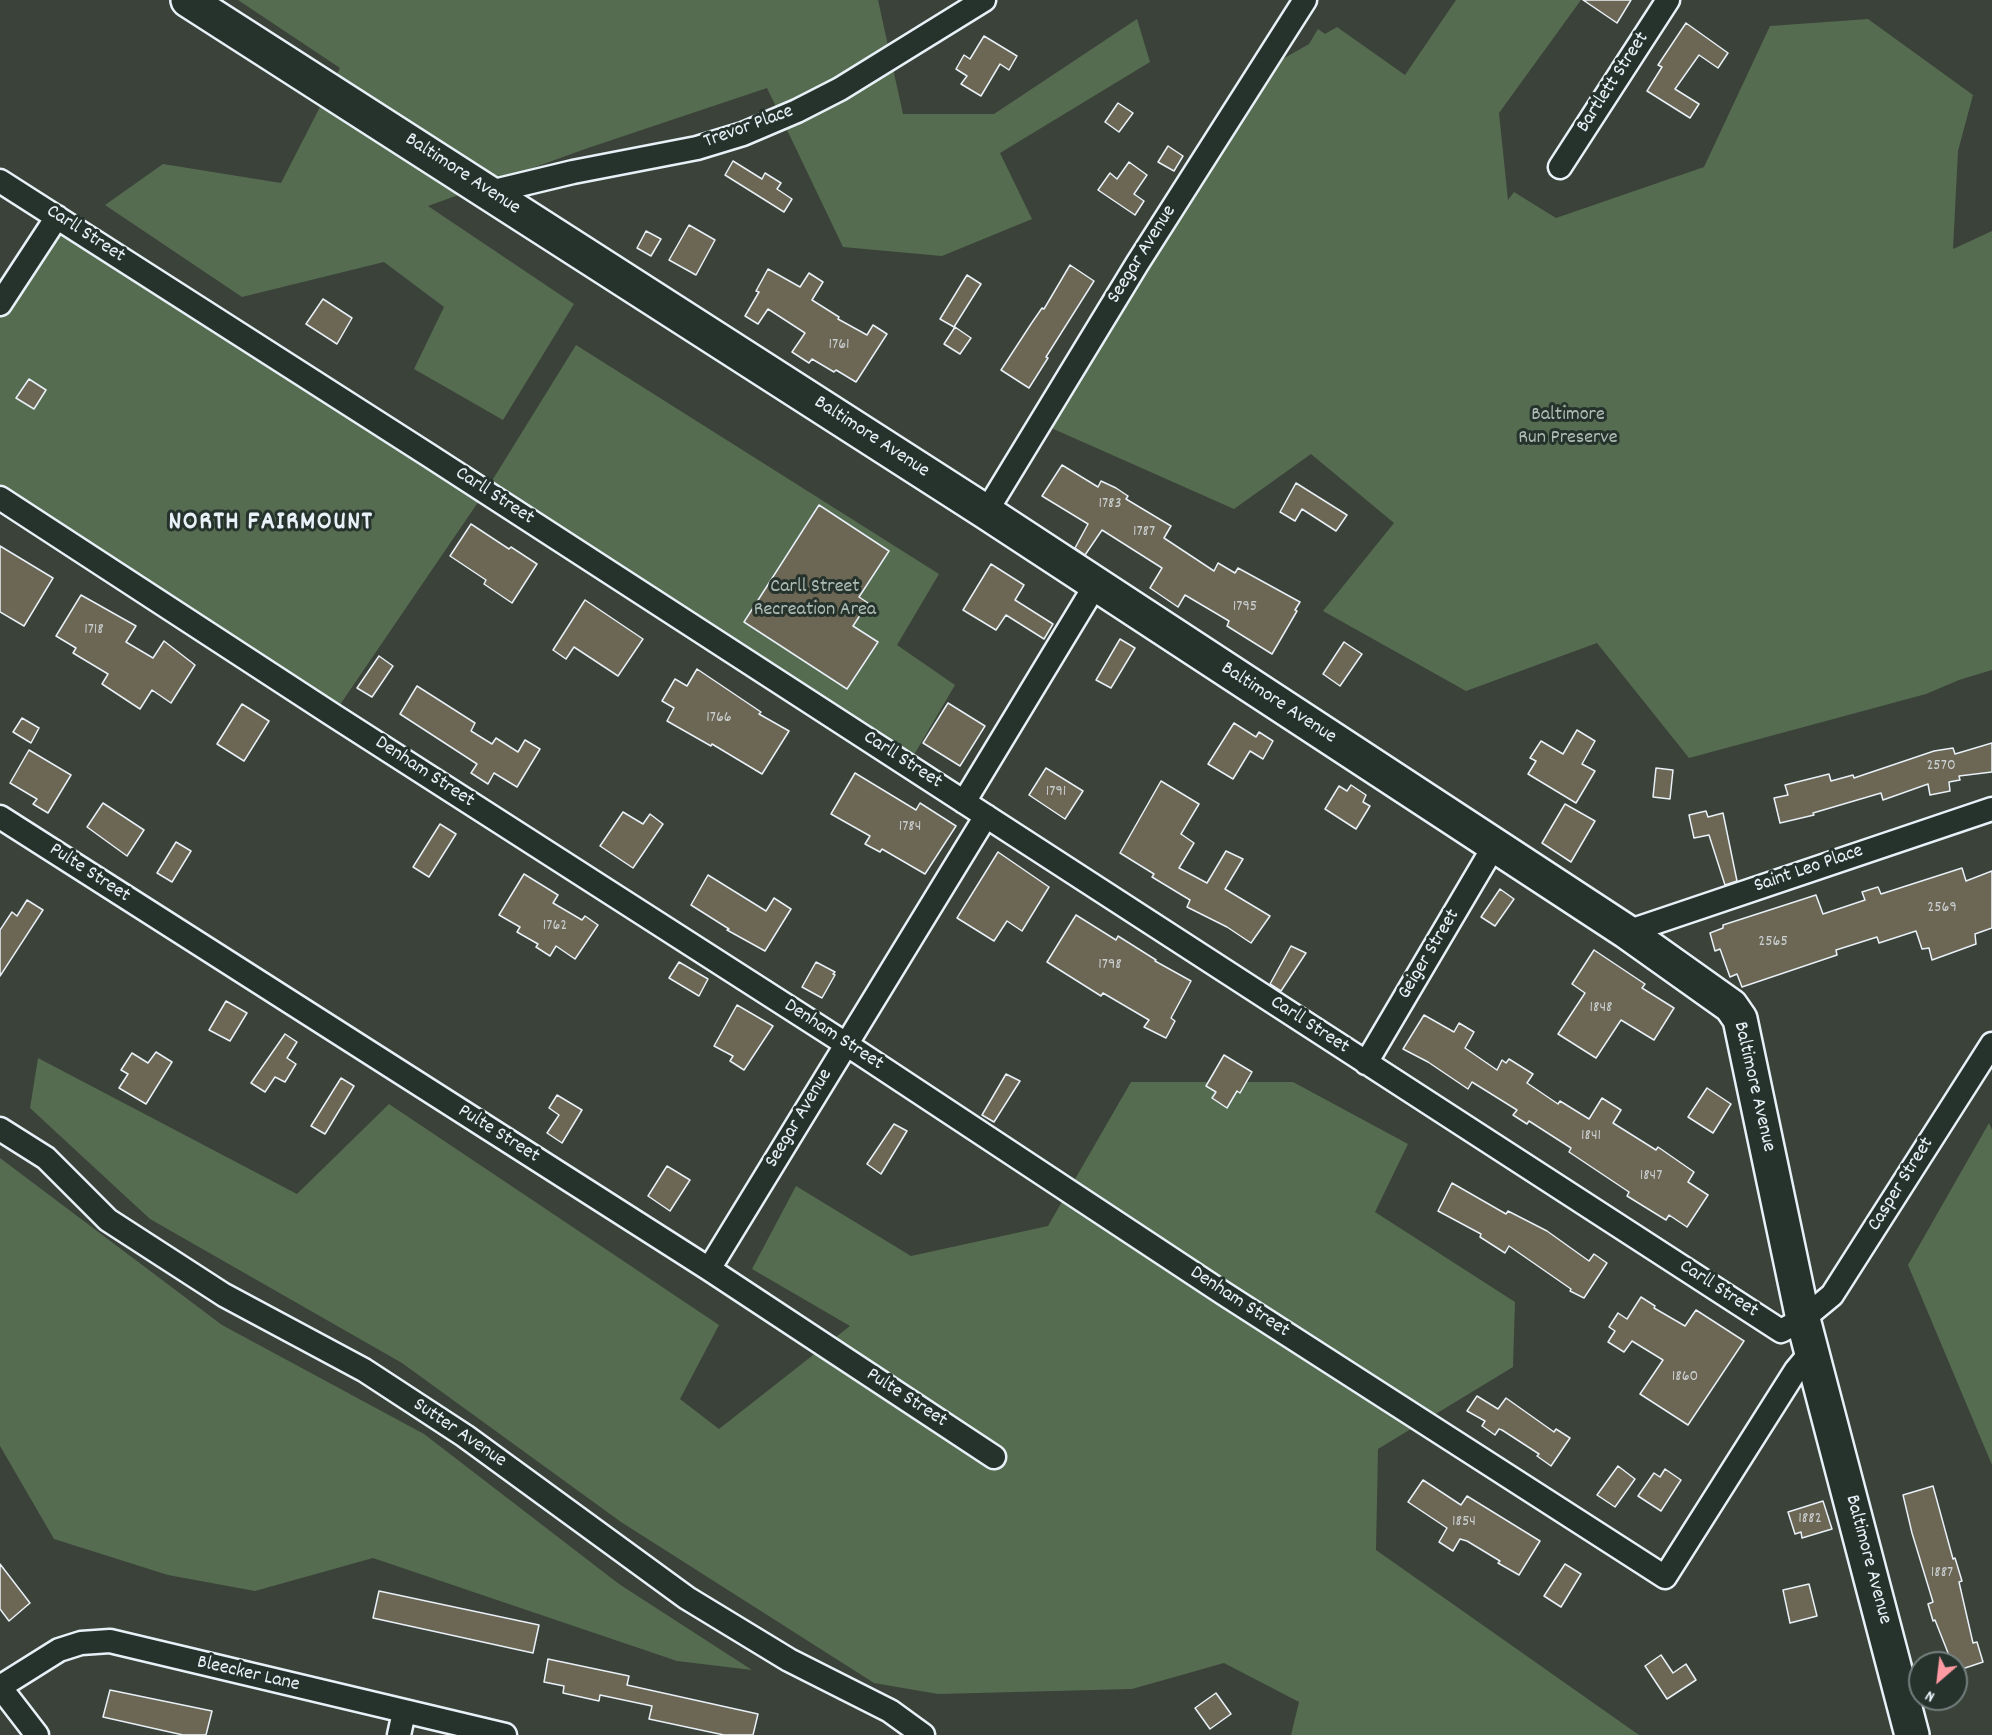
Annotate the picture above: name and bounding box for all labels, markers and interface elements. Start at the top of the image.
street label: Bartlett Street [1573,28,1655,138]
street label: Trevor Place [701,101,797,155]
street label: Baltimore Avenue [400,129,524,221]
street label: Carll Street [41,201,129,269]
street label: Seegar Avenue [1103,201,1183,309]
house number: 1761 [829,336,849,356]
street label: Baltimore Avenue [809,392,933,484]
park label: Baltimore Run Preserve [1518,404,1618,451]
street label: Carll Street [450,463,538,531]
house number: 1783 [1098,495,1122,515]
district label: NORTH FAIRMOUNT [168,508,374,540]
house number: 1787 [1133,523,1155,543]
park label: Carll Street Recreation Area [754,576,876,623]
house number: 1795 [1233,598,1257,618]
house number: 1718 [84,621,104,641]
street label: Baltimore Avenue [1216,658,1340,750]
house number: 1766 [706,709,732,729]
street label: Carll Street [858,727,946,795]
street label: Denham Street [370,732,478,814]
house number: 2570 [1926,757,1956,777]
house number: 1791 [1046,783,1066,803]
house number: 1784 [899,818,921,838]
street label: Pulte Street [44,839,134,909]
street label: Saint Leo Place [1751,840,1867,900]
house number: 2569 [1927,899,1957,919]
street label: Geiger Street [1394,906,1466,1004]
house number: 1762 [543,917,567,937]
house number: 2565 [1758,933,1788,953]
house number: 1798 [1098,956,1122,976]
street label: Carll Street [1265,992,1353,1060]
street label: Denham Street [779,995,887,1077]
house number: 1848 [1590,999,1612,1019]
street label: Baltimore Avenue [1726,1020,1780,1154]
street label: Seegar Avenue [761,1065,839,1173]
street label: Pulte Street [453,1100,543,1170]
house number: 1841 [1581,1127,1601,1147]
street label: Casper Street [1864,1134,1940,1236]
house number: 1847 [1640,1167,1662,1187]
street label: Carll Street [1674,1256,1762,1324]
street label: Denham Street [1185,1262,1293,1344]
street label: Pulte Street [861,1364,951,1434]
house number: 1860 [1672,1368,1698,1388]
street label: Sutter Avenue [408,1394,510,1474]
street label: Baltimore Avenue [1838,1493,1896,1627]
house number: 1882 [1798,1510,1822,1530]
house number: 1854 [1452,1513,1476,1533]
house number: 1887 [1931,1564,1953,1584]
north arrow [1908,1651,1968,1711]
street label: Bleecker Lane [194,1652,302,1698]
text: N [1921,1684,1939,1708]

